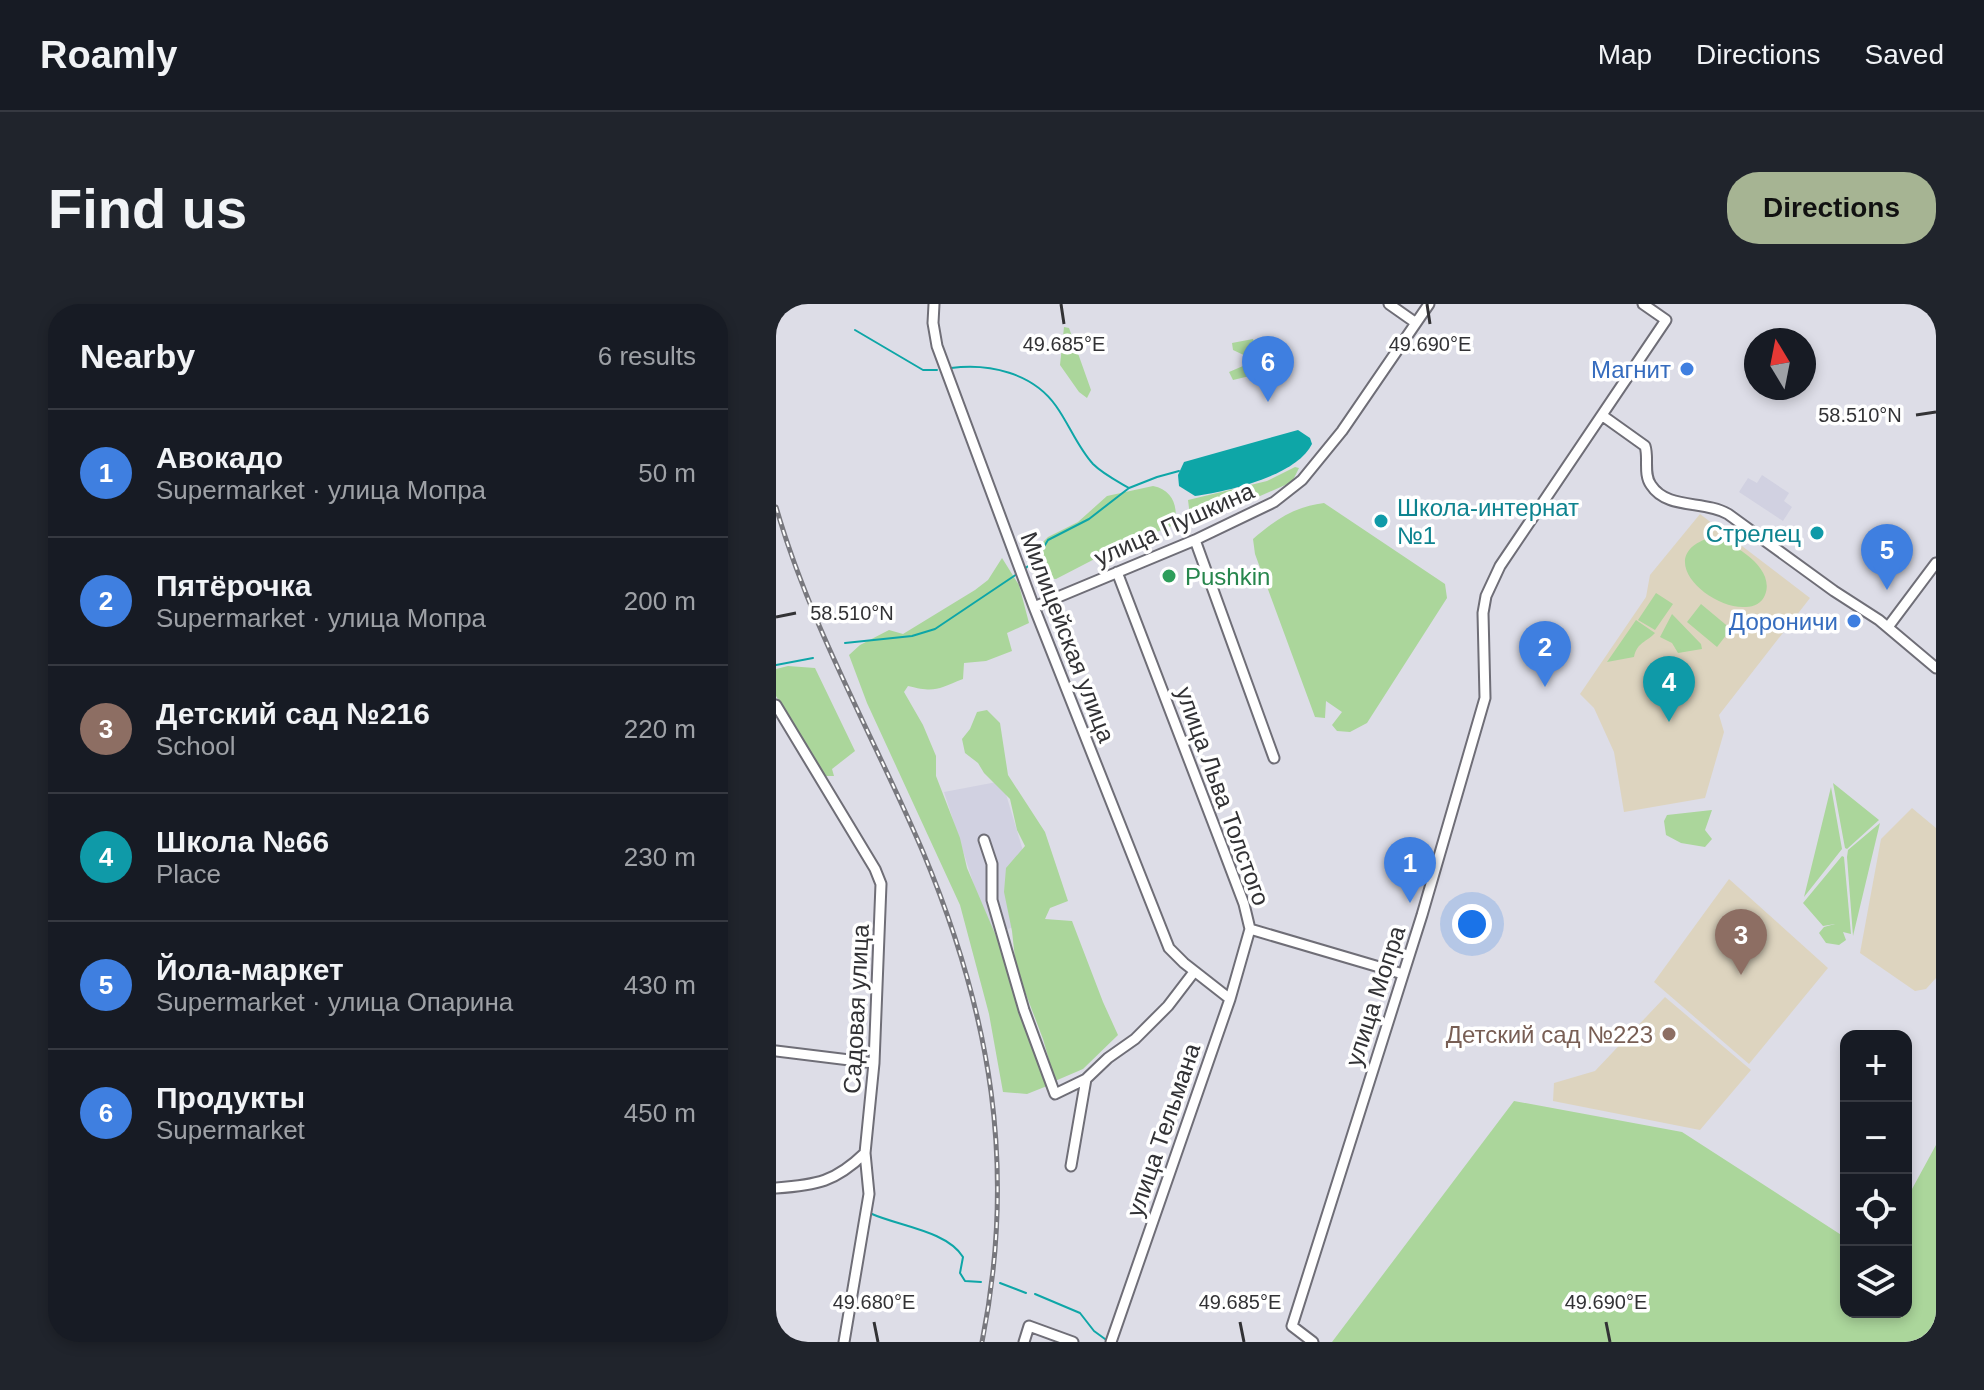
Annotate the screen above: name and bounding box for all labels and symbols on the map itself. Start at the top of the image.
north arrow [1744,328,1816,400]
text: 49.685°E [1023,333,1105,355]
text: 49.690°E [1389,333,1471,355]
pin: 6 [1242,336,1294,402]
place label: Магнит [1591,356,1671,383]
marker: Магнит [1678,360,1696,378]
text: 58.510°N [1818,404,1902,426]
street label: улица Пушкина [1090,476,1258,571]
place label: Школа-интернат №1 [1397,494,1579,549]
marker: Школа-интернат №1 [1372,512,1390,530]
place label: Стрелец [1706,520,1801,547]
marker: Стрелец [1808,524,1826,542]
pin: 5 [1861,524,1913,590]
street label: Милицейская улица [1015,528,1121,747]
place label: Pushkin [1185,563,1270,590]
marker: Pushkin [1160,567,1178,585]
text: 58.510°N [810,602,894,624]
place label: Дороничи [1729,608,1838,635]
marker: Дороничи [1845,612,1863,630]
pin: 2 [1519,621,1571,687]
pin: 4 [1643,656,1695,722]
street label: улица Льва Толстого [1171,683,1275,909]
pin: 1 [1384,837,1436,903]
your location [1452,904,1492,944]
pin: 3 [1715,909,1767,975]
street label: улица Мопра [1340,922,1411,1070]
street label: Садовая улица [838,923,874,1094]
place label: Детский сад №223 [1446,1021,1653,1048]
marker: Детский сад №223 [1660,1025,1678,1043]
street label: улица Тельмана [1121,1039,1206,1220]
text: 49.680°E [833,1291,915,1313]
text: 49.685°E [1199,1291,1281,1313]
text: 49.690°E [1565,1291,1647,1313]

